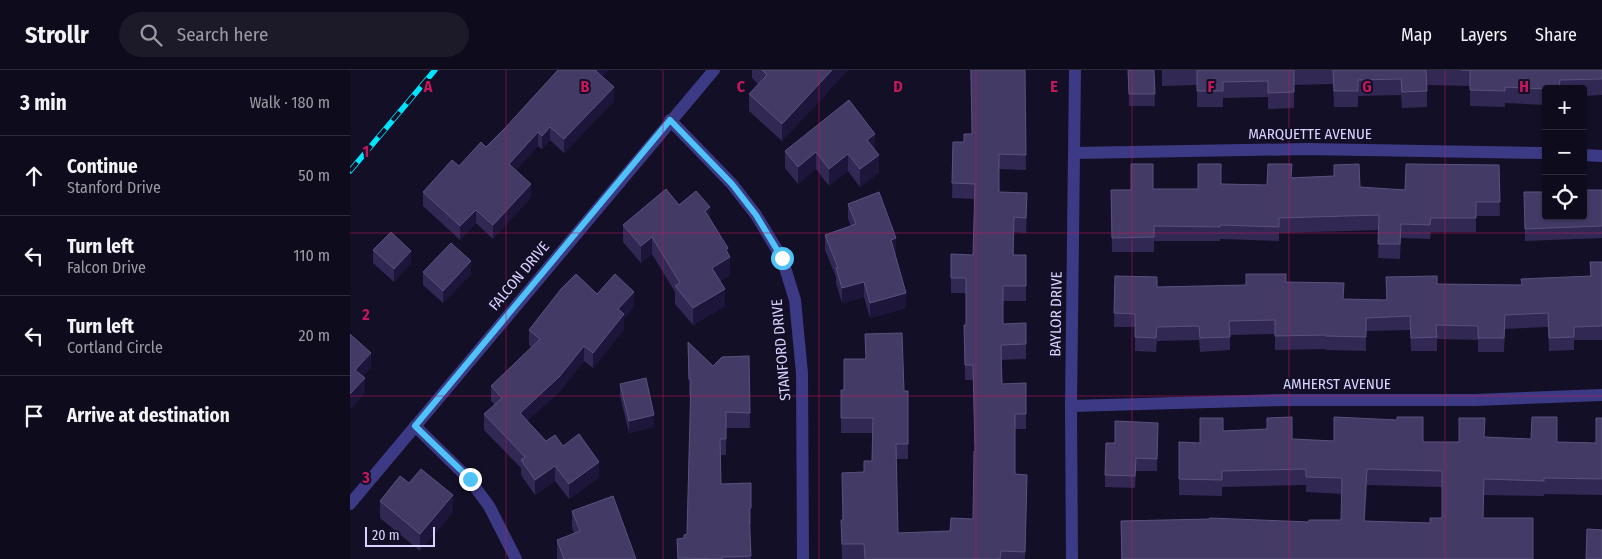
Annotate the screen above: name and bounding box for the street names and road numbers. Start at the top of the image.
street label: MARQUETTE AVENUE [1248,125,1372,143]
street label: FALCON DRIVE [485,238,553,314]
street label: BAYLOR DRIVE [1046,271,1066,357]
street label: STANFORD DRIVE [768,298,794,402]
street label: AMHERST AVENUE [1283,375,1391,393]

